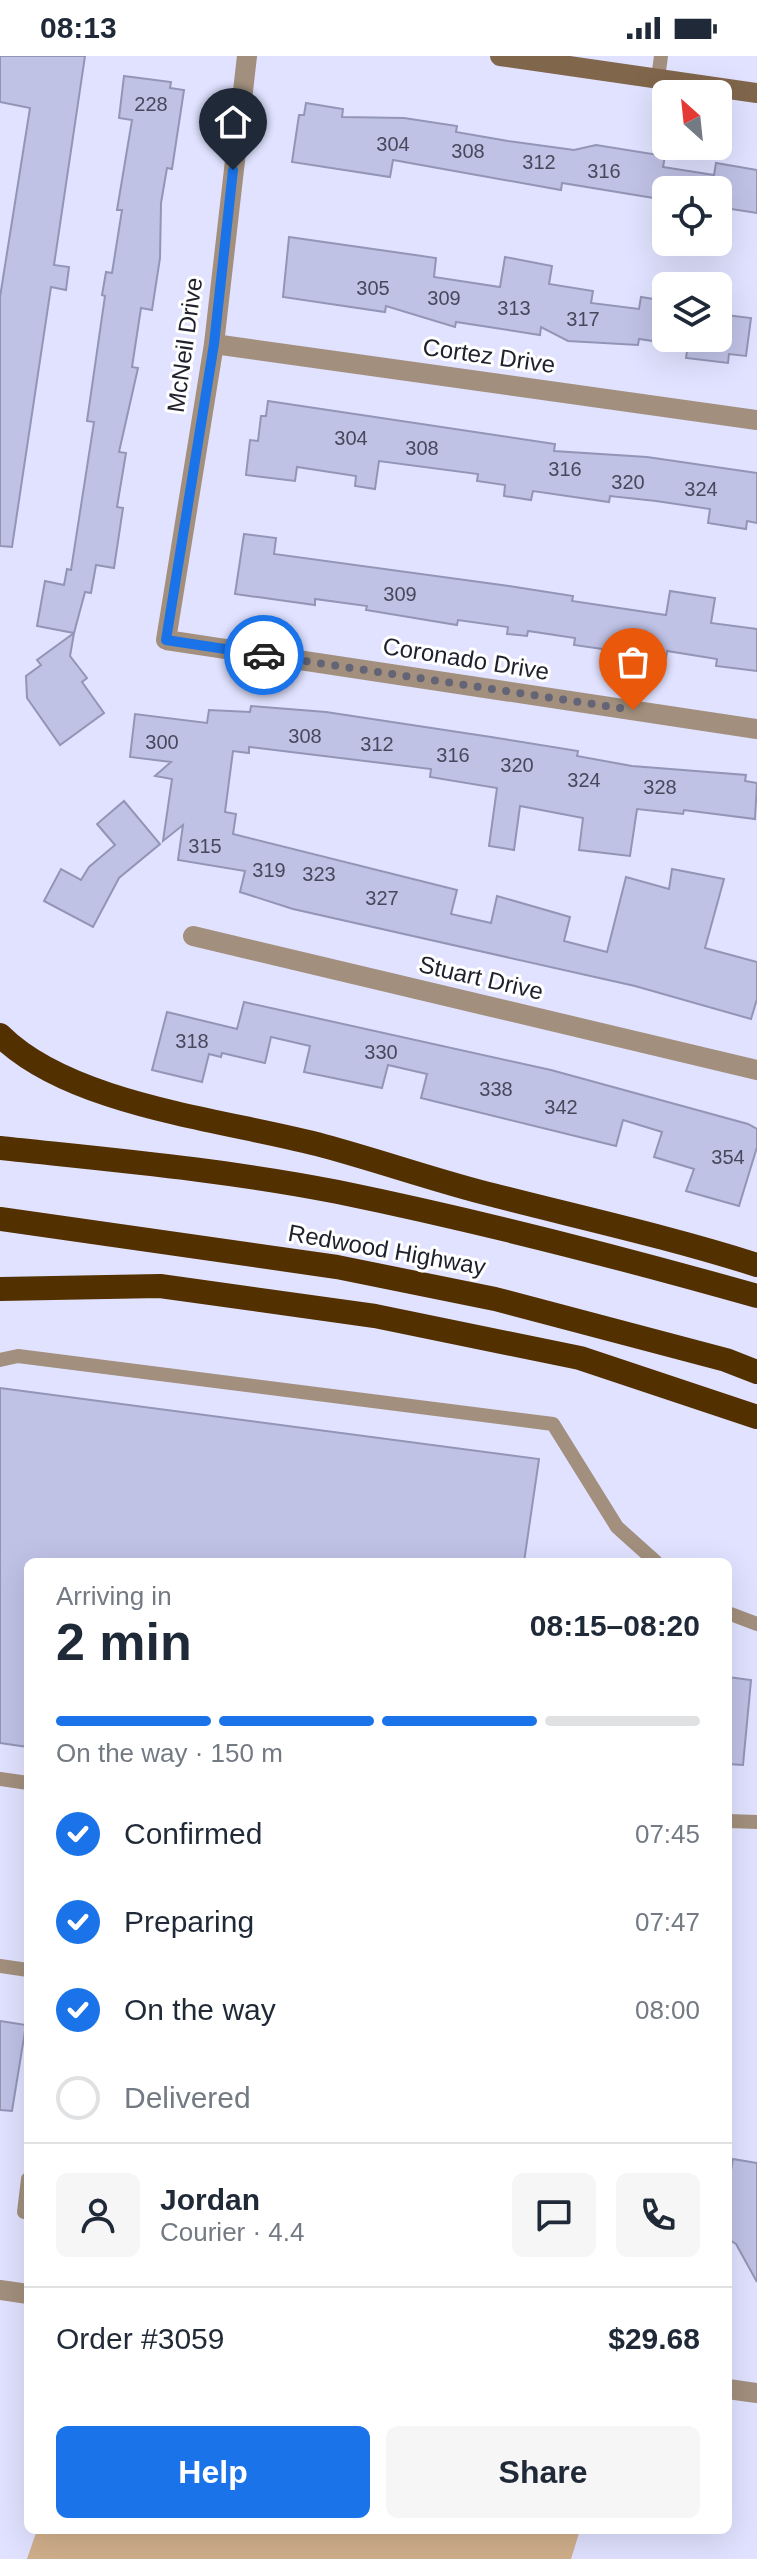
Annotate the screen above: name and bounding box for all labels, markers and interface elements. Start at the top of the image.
text: 08:13 [40,11,117,44]
north arrow [652,80,732,160]
map controls [652,80,732,352]
pin [199,88,267,170]
house number: 228 [134,93,168,115]
icon: home [211,100,255,144]
house number: 304 [376,133,410,155]
house number: 308 [451,140,485,162]
house number: 312 [522,151,556,173]
house number: 316 [587,160,621,182]
button: locate [652,176,732,256]
button: layers [652,272,732,352]
street label: McNeil Drive [162,276,207,414]
house number: 305 [356,277,390,299]
house number: 309 [427,287,461,309]
house number: 313 [497,297,531,319]
house number: 317 [566,308,600,330]
street label: Cortez Drive [421,333,557,378]
house number: 304 [334,427,368,449]
house number: 308 [405,437,439,459]
house number: 316 [548,458,582,480]
house number: 320 [611,471,645,493]
house number: 324 [684,478,718,500]
house number: 309 [383,583,417,605]
courier [224,615,304,695]
pin [599,628,667,710]
street label: Coronado Drive [381,632,551,685]
icon: car [242,633,286,677]
icon: bag [611,640,655,684]
house number: 308 [288,725,322,747]
house number: 300 [145,731,179,753]
house number: 312 [360,733,394,755]
house number: 316 [436,744,470,766]
house number: 320 [500,754,534,776]
house number: 324 [567,769,601,791]
house number: 328 [643,776,677,798]
house number: 315 [188,835,222,857]
house number: 319 [252,859,286,881]
house number: 323 [302,863,336,885]
house number: 327 [365,887,399,909]
street label: Stuart Drive [416,950,546,1005]
house number: 318 [175,1030,209,1052]
house number: 330 [364,1041,398,1063]
house number: 338 [479,1078,513,1100]
house number: 342 [544,1096,578,1118]
house number: 354 [711,1146,745,1168]
street label: Redwood Highway [286,1219,488,1280]
text: Arriving in [56,1581,172,1611]
text: 08:15–08:20 [530,1609,700,1642]
text: 2 min [56,1613,192,1671]
text: On the way · 150 m [56,1738,283,1768]
icon: check [56,1812,100,1856]
text: Confirmed [124,1817,262,1850]
text: 07:45 [635,1819,700,1849]
icon: check [56,1900,100,1944]
text: Preparing [124,1905,254,1938]
text: 07:47 [635,1907,700,1937]
icon: check [56,1988,100,2032]
text: On the way [124,1993,276,2026]
text: 08:00 [635,1995,700,2025]
text: Delivered [124,2081,251,2114]
button: person [56,2173,140,2257]
button: chat [512,2173,596,2257]
button: phone [616,2173,700,2257]
text: Jordan [160,2183,260,2216]
text: Courier · 4.4 [160,2217,305,2247]
text: Order #3059 [56,2322,224,2355]
text: $29.68 [608,2322,700,2355]
button: Help [56,2426,370,2518]
button: Share [386,2426,700,2518]

